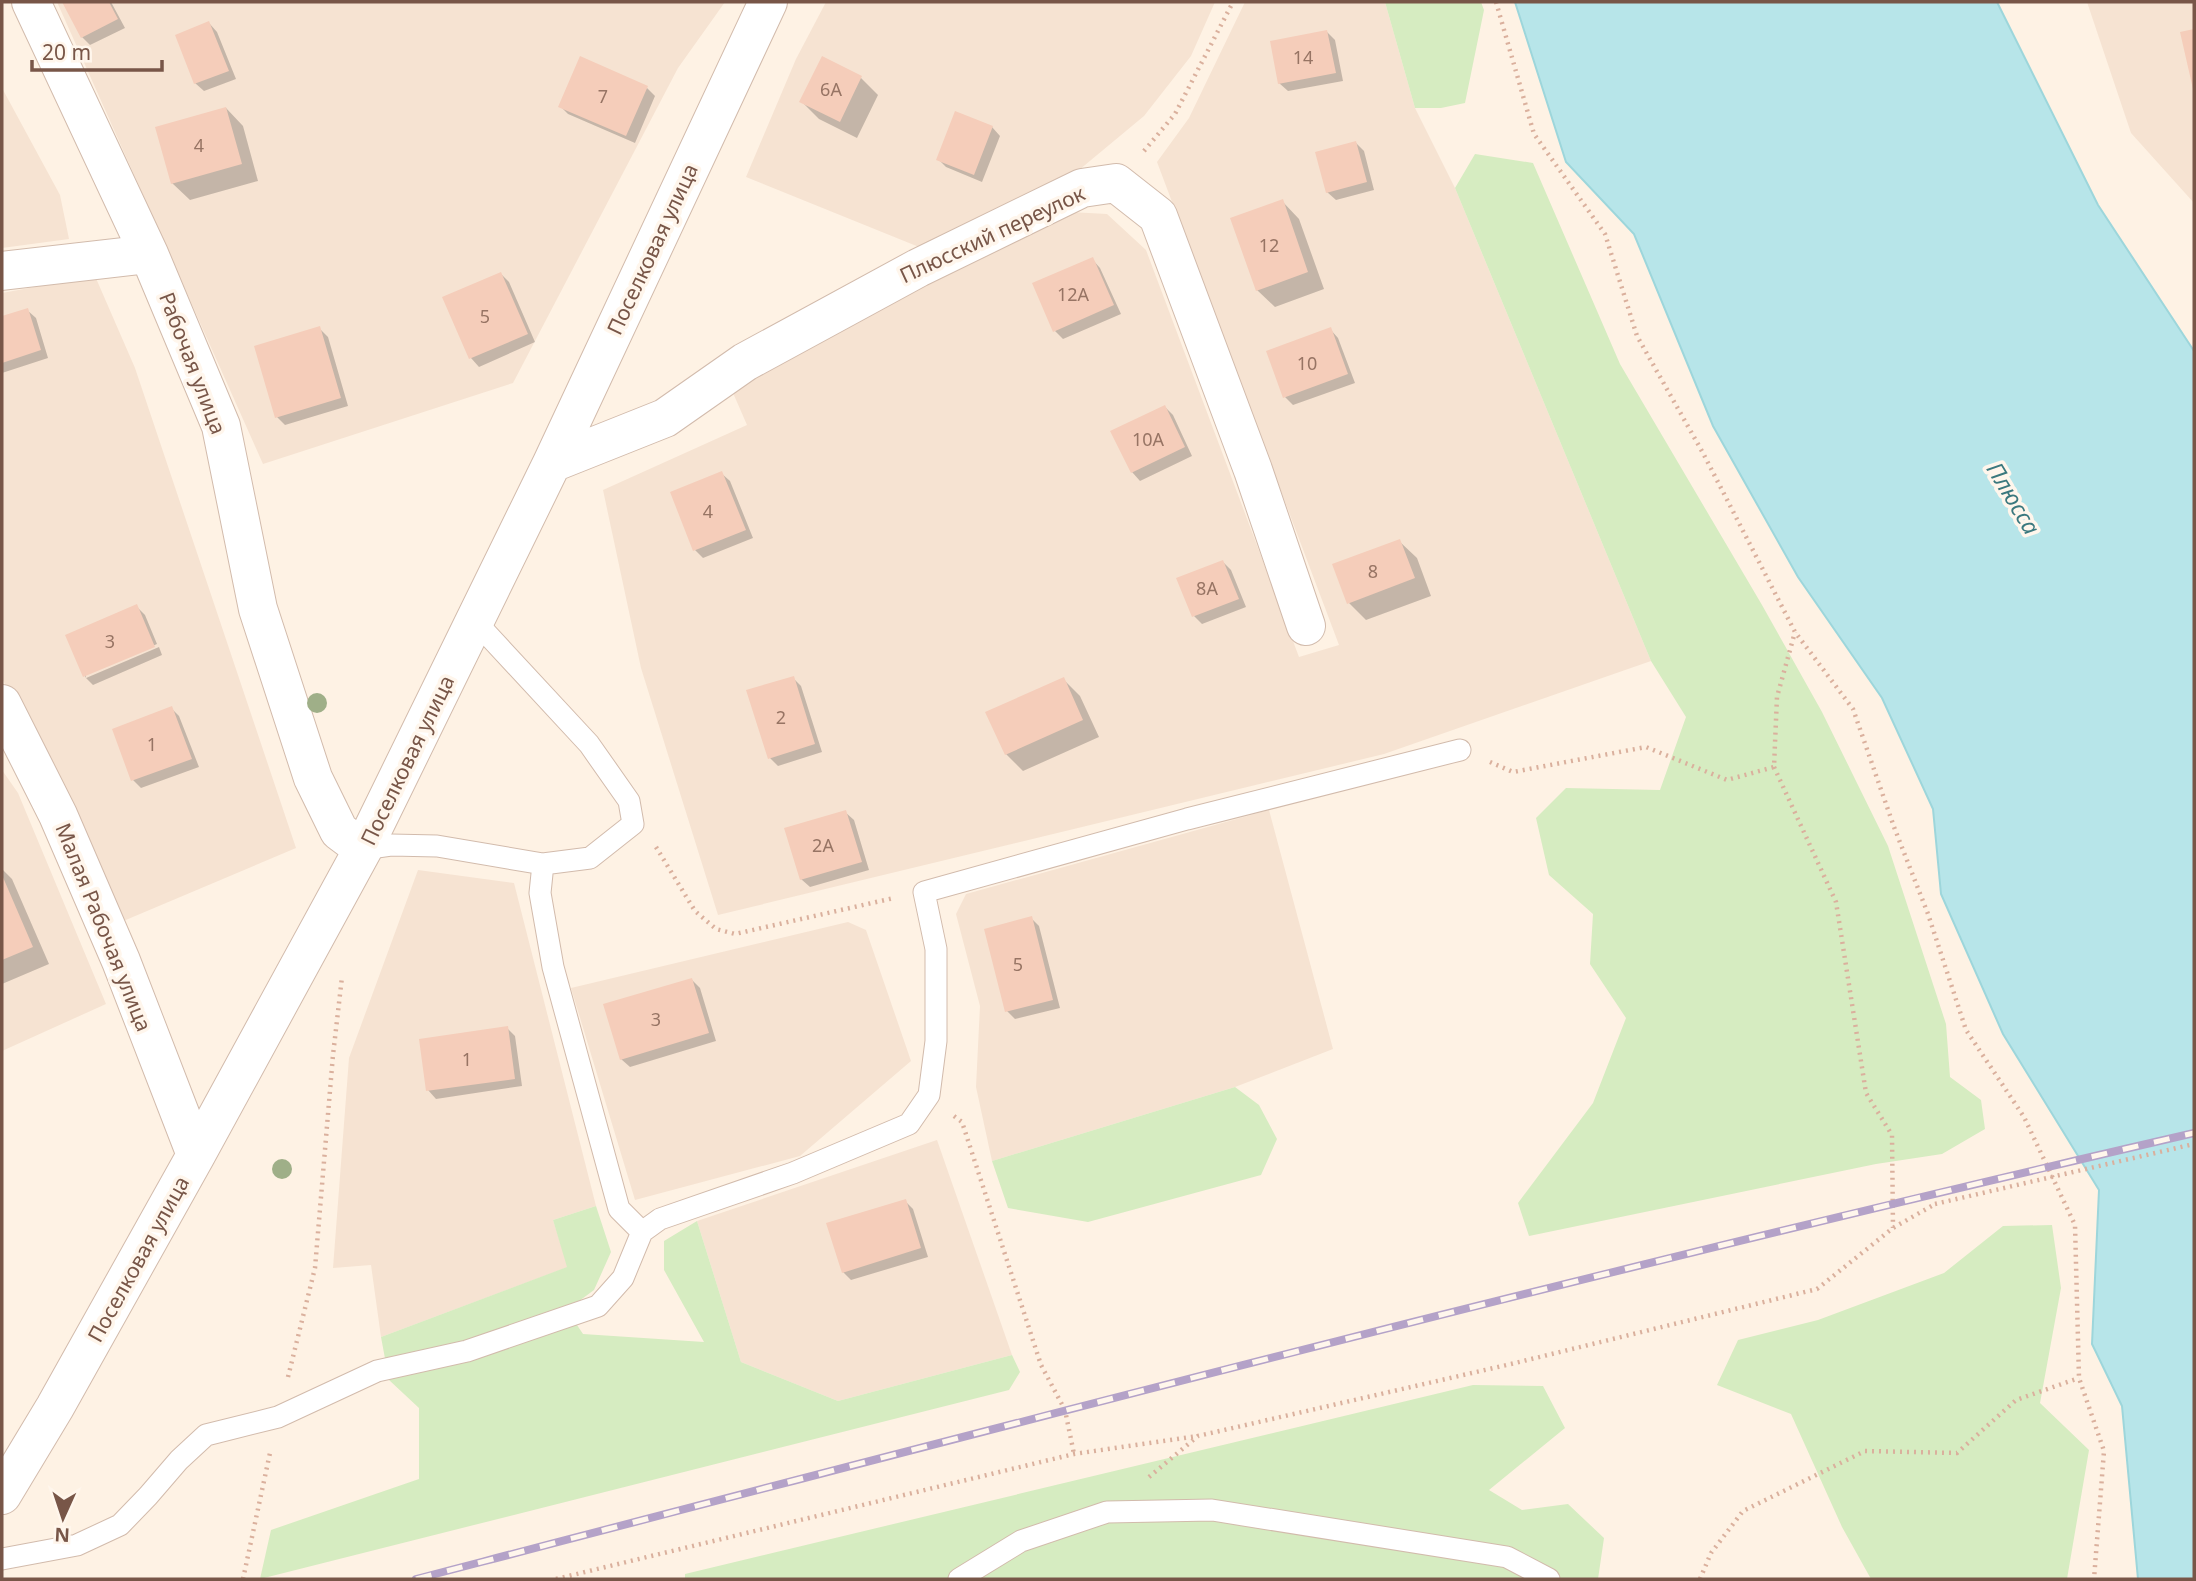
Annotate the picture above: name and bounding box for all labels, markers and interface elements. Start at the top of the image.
scale bar [32,28,161,72]
text: 20 m [42,38,91,66]
house number: 14 [1293,45,1313,69]
house number: 6А [820,77,842,101]
house number: 7 [598,84,608,108]
house number: 4 [194,133,204,157]
street label: Поселковая улица [600,159,704,339]
street label: Плюсский переулок [895,179,1089,289]
house number: 12 [1259,233,1279,257]
house number: 12А [1057,282,1090,306]
street label: Рабочая улица [153,288,233,438]
house number: 5 [480,304,490,328]
house number: 10 [1297,351,1317,375]
house number: 10А [1132,427,1165,451]
water label: Плюсса [1980,456,2048,540]
house number: 4 [703,499,713,523]
house number: 8 [1368,559,1378,583]
house number: 8А [1196,576,1218,600]
house number: 3 [105,629,115,653]
street label: Поселковая улица [354,670,460,850]
house number: 2 [776,705,786,729]
house number: 1 [147,732,157,756]
street label: Малая Рабочая улица [49,819,159,1035]
house number: 2А [812,833,834,857]
house number: 5 [1013,952,1023,976]
house number: 3 [651,1007,661,1031]
house number: 1 [462,1047,472,1071]
street label: Поселковая улица [81,1171,195,1347]
north arrow [28,1483,98,1553]
text: N [54,1522,71,1548]

